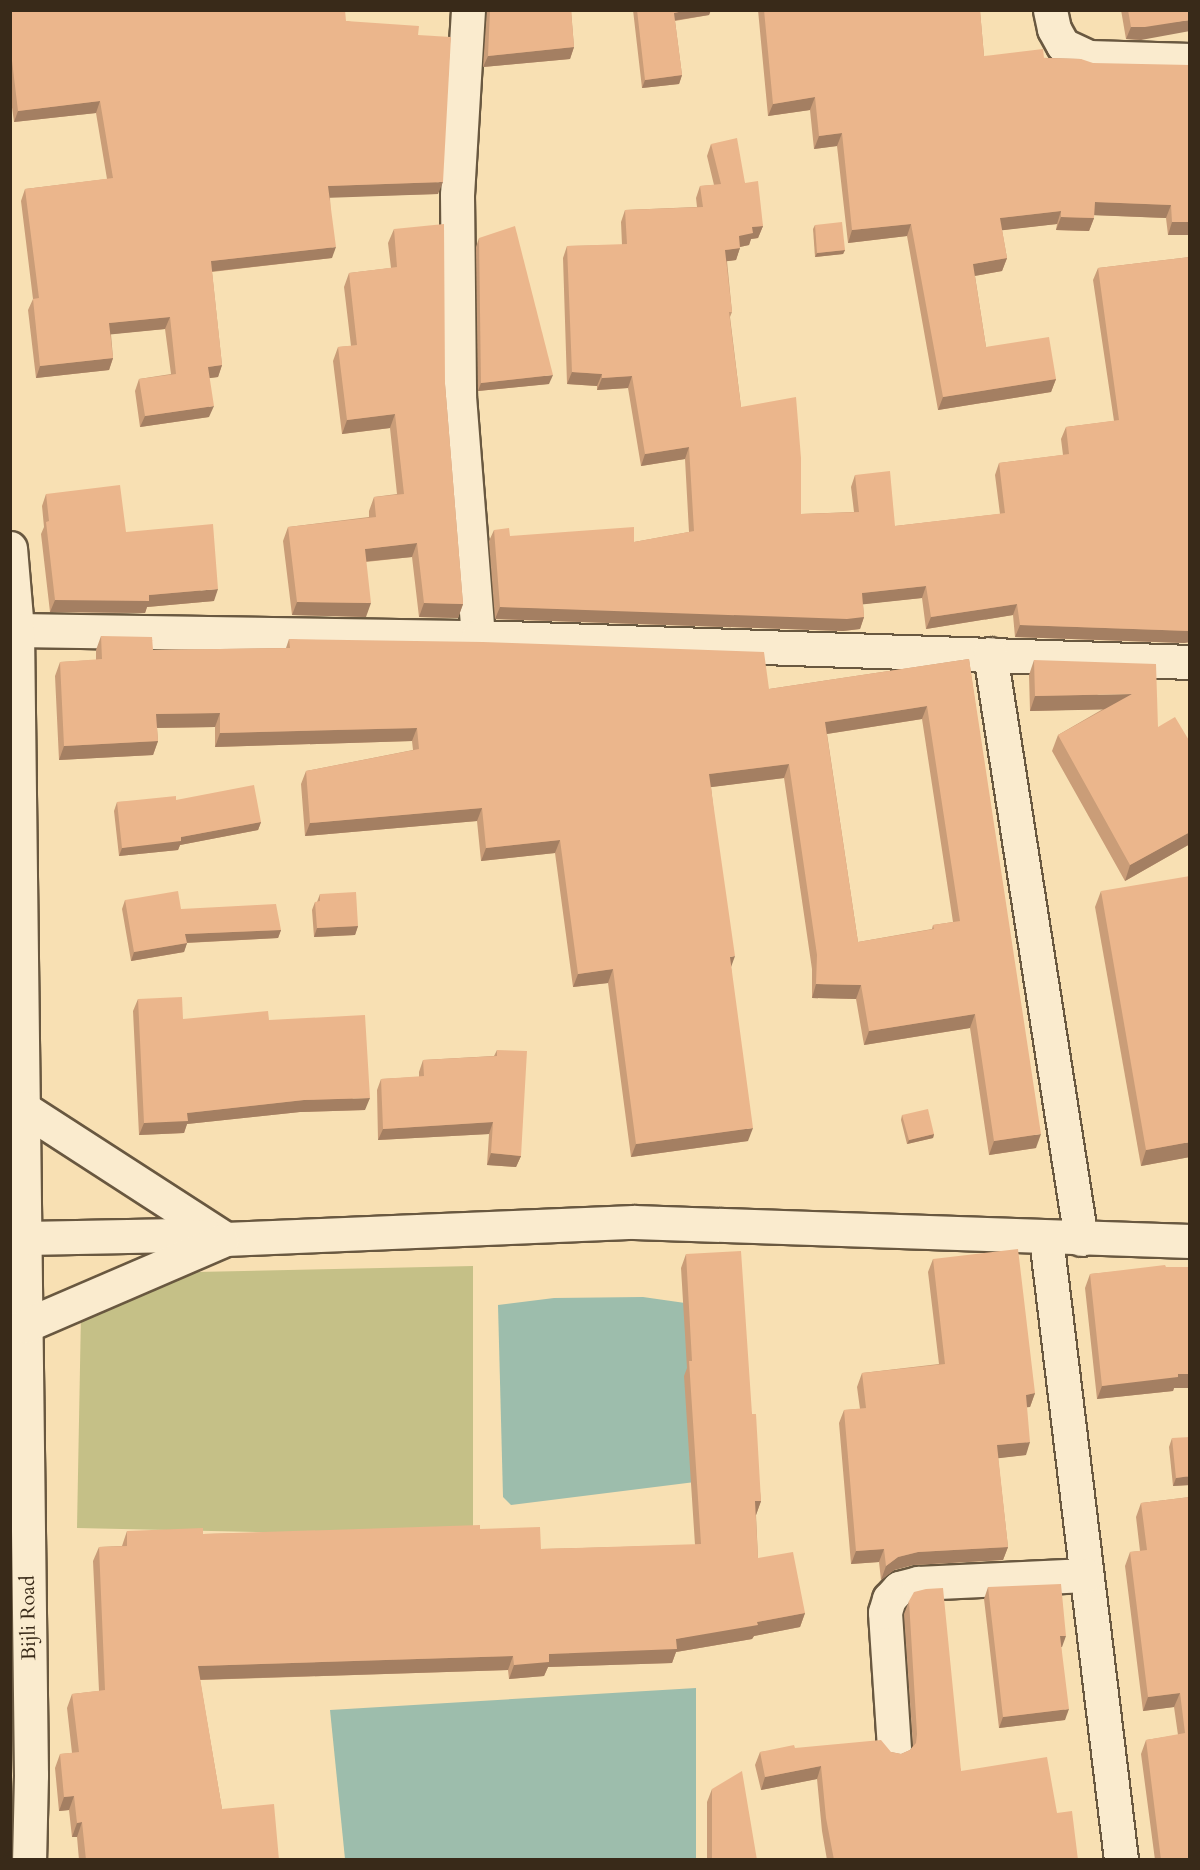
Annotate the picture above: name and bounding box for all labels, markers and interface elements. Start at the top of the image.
street label: Bijli Road [15,1575,41,1661]

